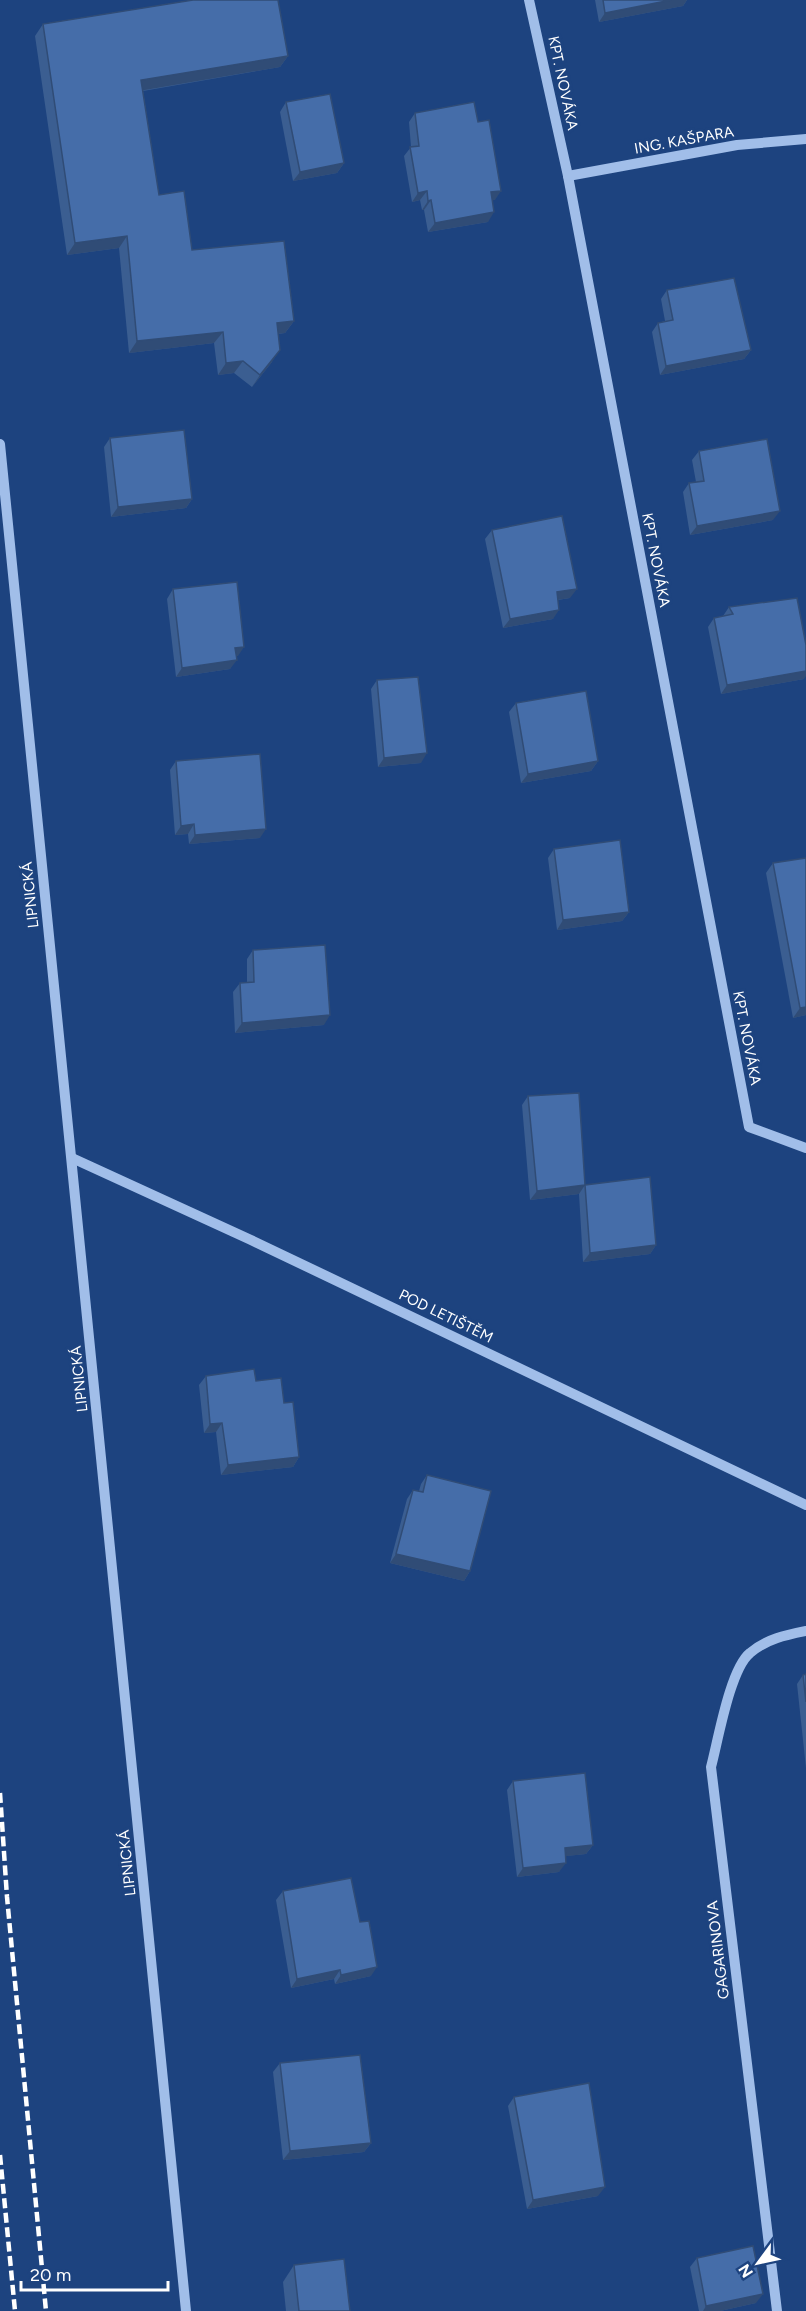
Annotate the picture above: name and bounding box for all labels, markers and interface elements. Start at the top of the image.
street label: KPT. NOVÁKA [544,34,582,132]
street label: ING. KAŠPARA [633,122,735,158]
street label: KPT. NOVÁKA [638,511,674,609]
street label: LIPNICKÁ [18,861,42,929]
street label: KPT. NOVÁKA [729,989,765,1087]
street label: POD LETIŠTĚM [396,1285,496,1347]
street label: LIPNICKÁ [67,1345,91,1413]
street label: LIPNICKÁ [115,1829,139,1897]
street label: GAGARINOVA [703,1900,733,2000]
north arrow [728,2233,788,2293]
scale bar [21,2254,168,2292]
text: N [735,2261,757,2281]
text: 20 m [30,2264,71,2286]

